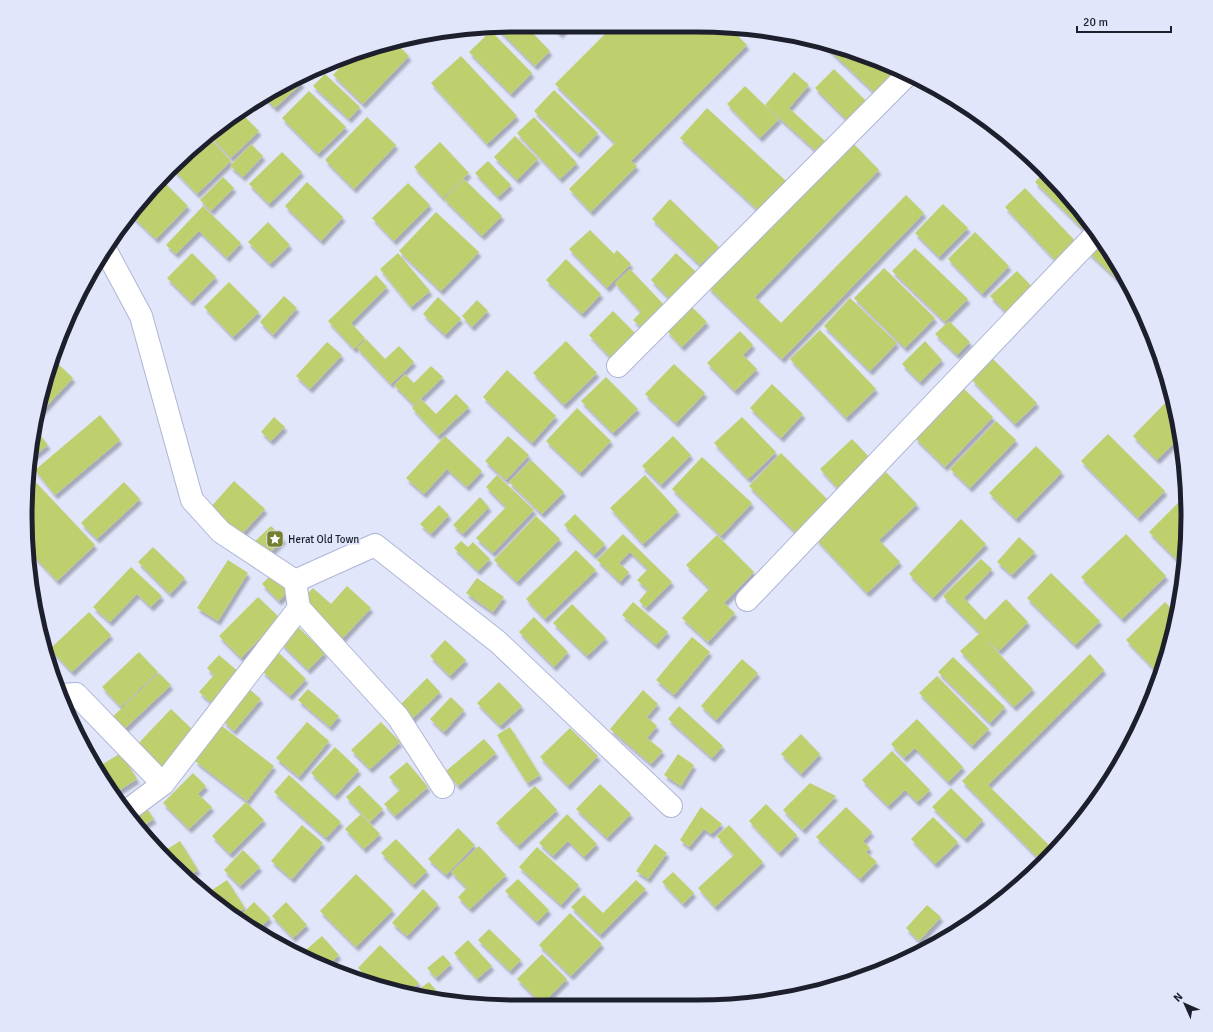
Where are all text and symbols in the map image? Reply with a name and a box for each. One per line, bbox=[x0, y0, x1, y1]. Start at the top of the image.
scale bar bbox=[1077, 8, 1171, 34]
text: 20 m bbox=[1083, 15, 1108, 30]
place icon: Herat Old Town bbox=[265, 529, 285, 549]
place label: Herat Old Town bbox=[288, 533, 359, 546]
north arrow bbox=[1165, 984, 1205, 1024]
text: N bbox=[1171, 990, 1186, 1005]

